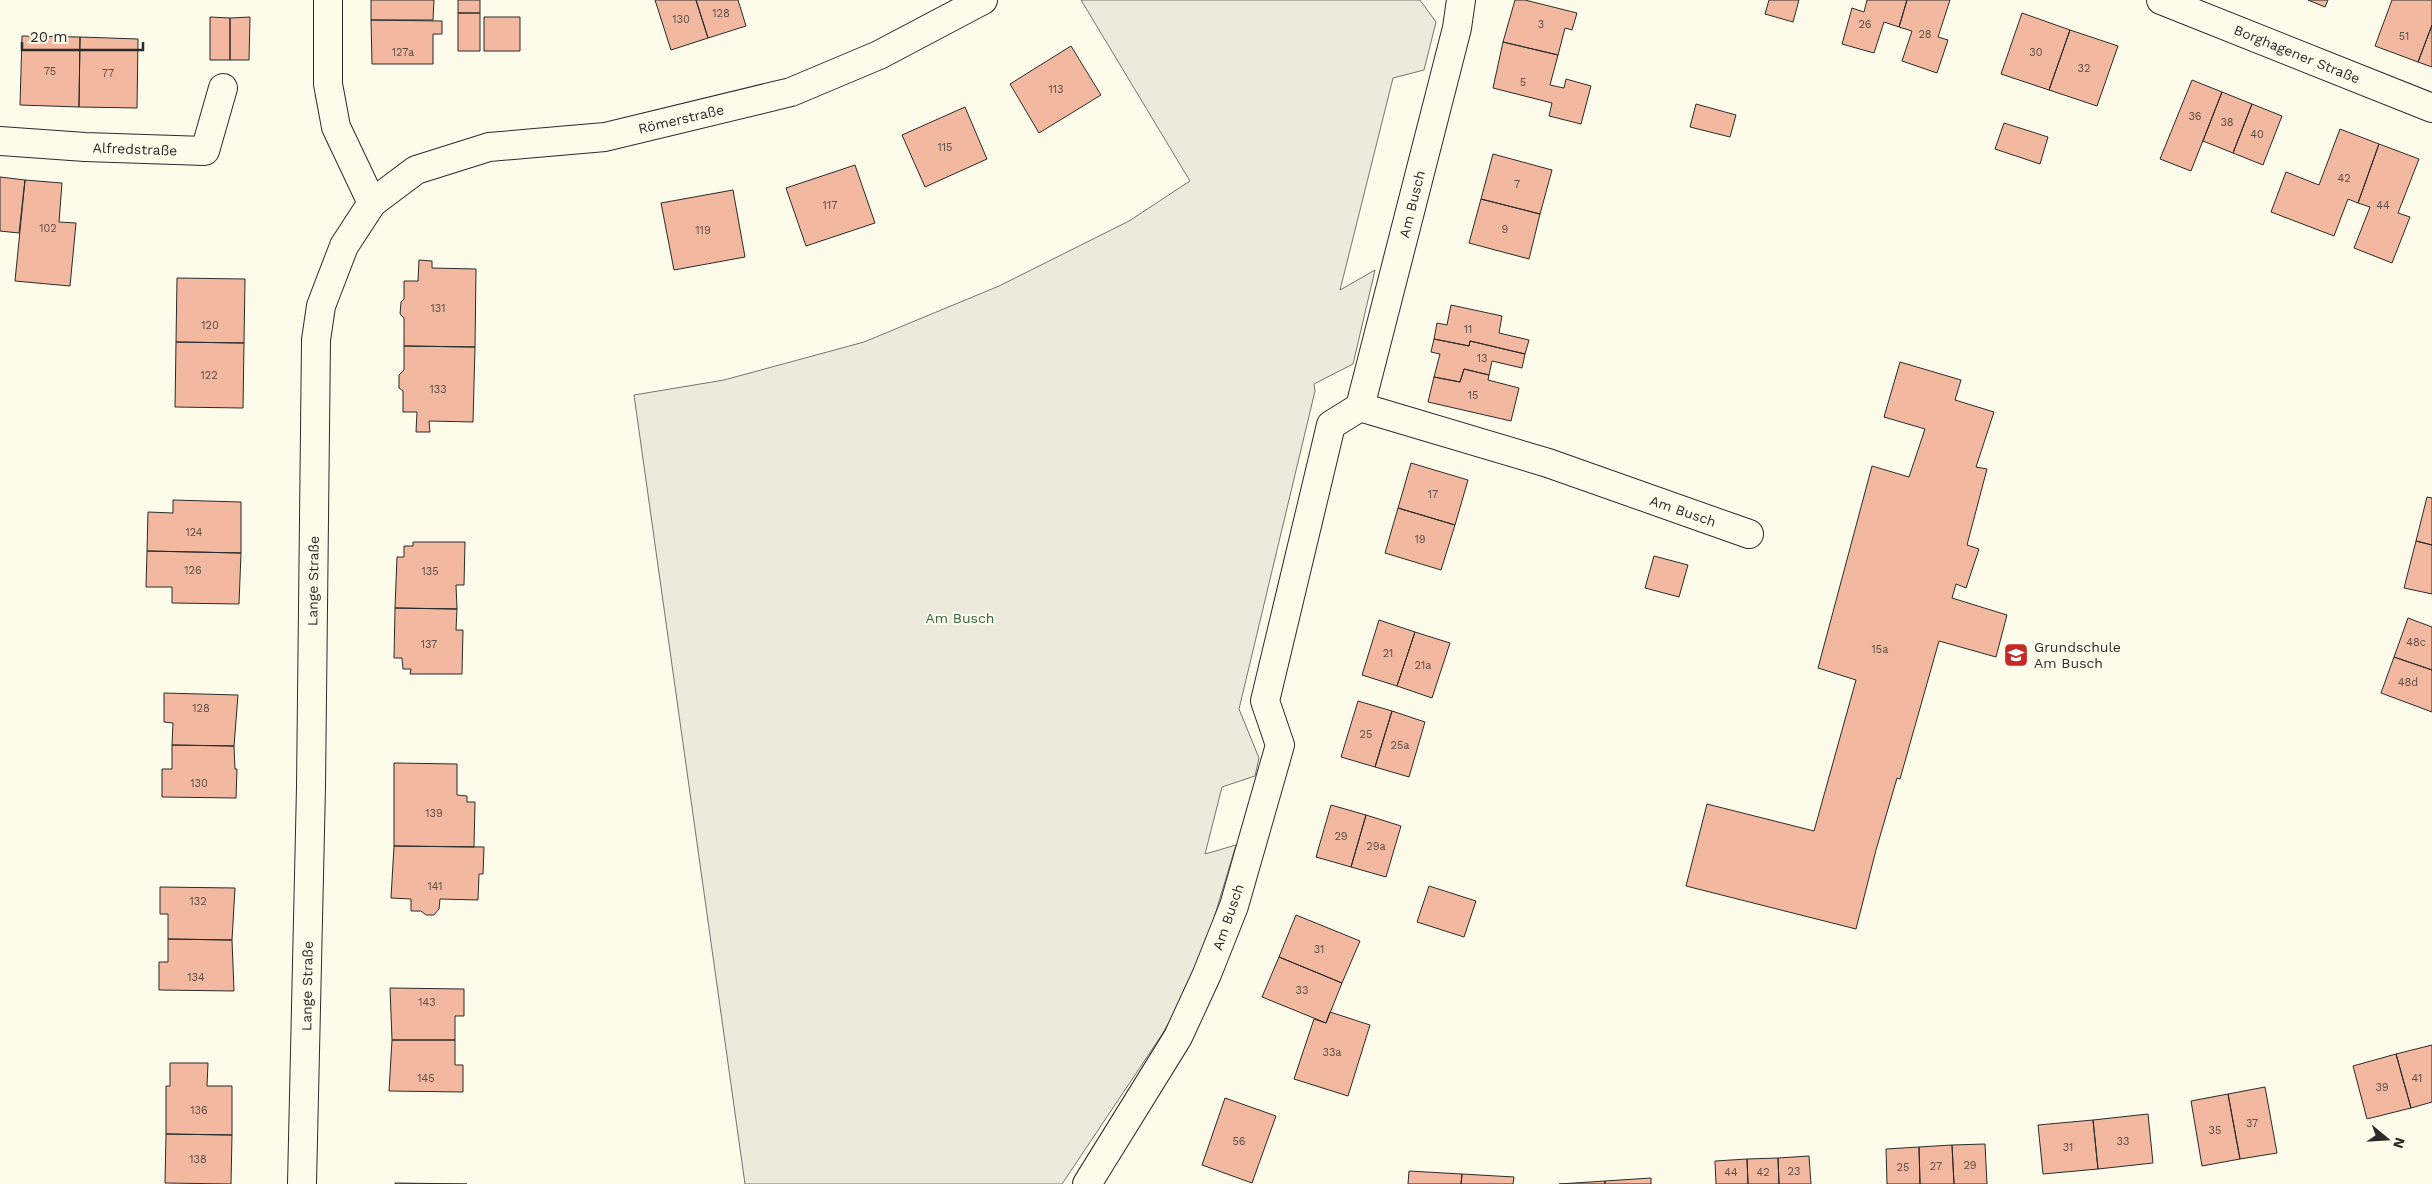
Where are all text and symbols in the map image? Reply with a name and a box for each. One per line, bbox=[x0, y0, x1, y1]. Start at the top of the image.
house number: 128 bbox=[712, 7, 730, 20]
house number: 130 bbox=[672, 13, 690, 26]
house number: 3 bbox=[1538, 18, 1544, 31]
house number: 26 bbox=[1858, 18, 1872, 31]
scale bar bbox=[22, 20, 144, 52]
street label: Borghagener Straße bbox=[2232, 21, 2362, 87]
text: 20 m bbox=[30, 28, 68, 46]
house number: 28 bbox=[1918, 28, 1932, 41]
house number: 51 bbox=[2399, 30, 2409, 43]
house number: 127a bbox=[392, 46, 414, 59]
house number: 30 bbox=[2029, 46, 2043, 59]
house number: 32 bbox=[2078, 62, 2090, 75]
house number: 75 bbox=[44, 65, 56, 78]
house number: 77 bbox=[102, 67, 114, 80]
house number: 5 bbox=[1520, 76, 1526, 89]
house number: 113 bbox=[1049, 83, 1064, 96]
street label: Römerstraße bbox=[636, 101, 726, 137]
house number: 36 bbox=[2188, 110, 2202, 123]
house number: 38 bbox=[2220, 116, 2234, 129]
house number: 40 bbox=[2250, 128, 2264, 141]
street label: Alfredstraße bbox=[92, 140, 178, 158]
house number: 115 bbox=[938, 141, 952, 154]
street label: Am Busch bbox=[1396, 169, 1428, 239]
house number: 42 bbox=[2337, 172, 2351, 185]
house number: 7 bbox=[1514, 178, 1520, 191]
house number: 117 bbox=[823, 199, 837, 212]
house number: 44 bbox=[2376, 199, 2390, 212]
house number: 102 bbox=[39, 222, 57, 235]
house number: 9 bbox=[1502, 223, 1509, 236]
house number: 119 bbox=[695, 224, 711, 237]
house number: 131 bbox=[431, 302, 446, 315]
house number: 120 bbox=[201, 319, 219, 332]
house number: 11 bbox=[1464, 323, 1472, 336]
house number: 13 bbox=[1477, 352, 1487, 365]
house number: 122 bbox=[200, 369, 218, 382]
house number: 133 bbox=[429, 383, 447, 396]
house number: 15 bbox=[1468, 389, 1478, 402]
house number: 17 bbox=[1428, 488, 1438, 501]
street label: Am Busch bbox=[1648, 492, 1718, 530]
house number: 124 bbox=[185, 526, 203, 539]
house number: 19 bbox=[1414, 533, 1426, 546]
street label: Lange Straße bbox=[304, 536, 322, 626]
house number: 126 bbox=[184, 564, 202, 577]
house number: 135 bbox=[421, 565, 439, 578]
park label: Am Busch bbox=[925, 610, 995, 626]
house number: 48c bbox=[2406, 636, 2426, 649]
house number: 137 bbox=[421, 638, 437, 651]
place label: Grundschule Am Busch bbox=[2034, 639, 2121, 671]
school or university icon: Grundschule Am Busch bbox=[2003, 642, 2029, 668]
house number: 15a bbox=[1872, 643, 1888, 656]
house number: 21 bbox=[1383, 647, 1393, 660]
house number: 21a bbox=[1415, 659, 1431, 672]
house number: 48d bbox=[2398, 676, 2418, 689]
house number: 128 bbox=[192, 702, 210, 715]
house number: 25 bbox=[1360, 728, 1372, 741]
house number: 25a bbox=[1390, 739, 1410, 752]
house number: 130 bbox=[190, 777, 208, 790]
house number: 139 bbox=[425, 807, 443, 820]
house number: 29 bbox=[1334, 830, 1348, 843]
house number: 29a bbox=[1366, 840, 1386, 853]
house number: 141 bbox=[427, 880, 443, 893]
street label: Am Busch bbox=[1209, 882, 1247, 952]
house number: 132 bbox=[189, 895, 207, 908]
street label: Lange Straße bbox=[298, 941, 316, 1031]
house number: 31 bbox=[1314, 943, 1324, 956]
house number: 134 bbox=[187, 971, 205, 984]
house number: 33 bbox=[1296, 984, 1308, 997]
house number: 143 bbox=[418, 996, 436, 1009]
house number: 33a bbox=[1322, 1046, 1342, 1059]
house number: 145 bbox=[417, 1072, 435, 1085]
house number: 41 bbox=[2412, 1072, 2422, 1085]
house number: 39 bbox=[2375, 1081, 2389, 1094]
house number: 136 bbox=[190, 1104, 208, 1117]
north arrow bbox=[2362, 1114, 2412, 1164]
house number: 37 bbox=[2246, 1117, 2258, 1130]
house number: 35 bbox=[2209, 1124, 2221, 1137]
house number: 56 bbox=[1232, 1135, 1246, 1148]
house number: 33 bbox=[2117, 1135, 2129, 1148]
text: N bbox=[2390, 1136, 2409, 1150]
house number: 31 bbox=[2063, 1141, 2073, 1154]
house number: 138 bbox=[189, 1153, 207, 1166]
house number: 29 bbox=[1963, 1159, 1977, 1172]
house number: 27 bbox=[1930, 1160, 1942, 1173]
house number: 25 bbox=[1897, 1161, 1909, 1174]
house number: 23 bbox=[1788, 1165, 1800, 1178]
house number: 44 bbox=[1724, 1166, 1738, 1179]
house number: 42 bbox=[1756, 1166, 1770, 1179]

